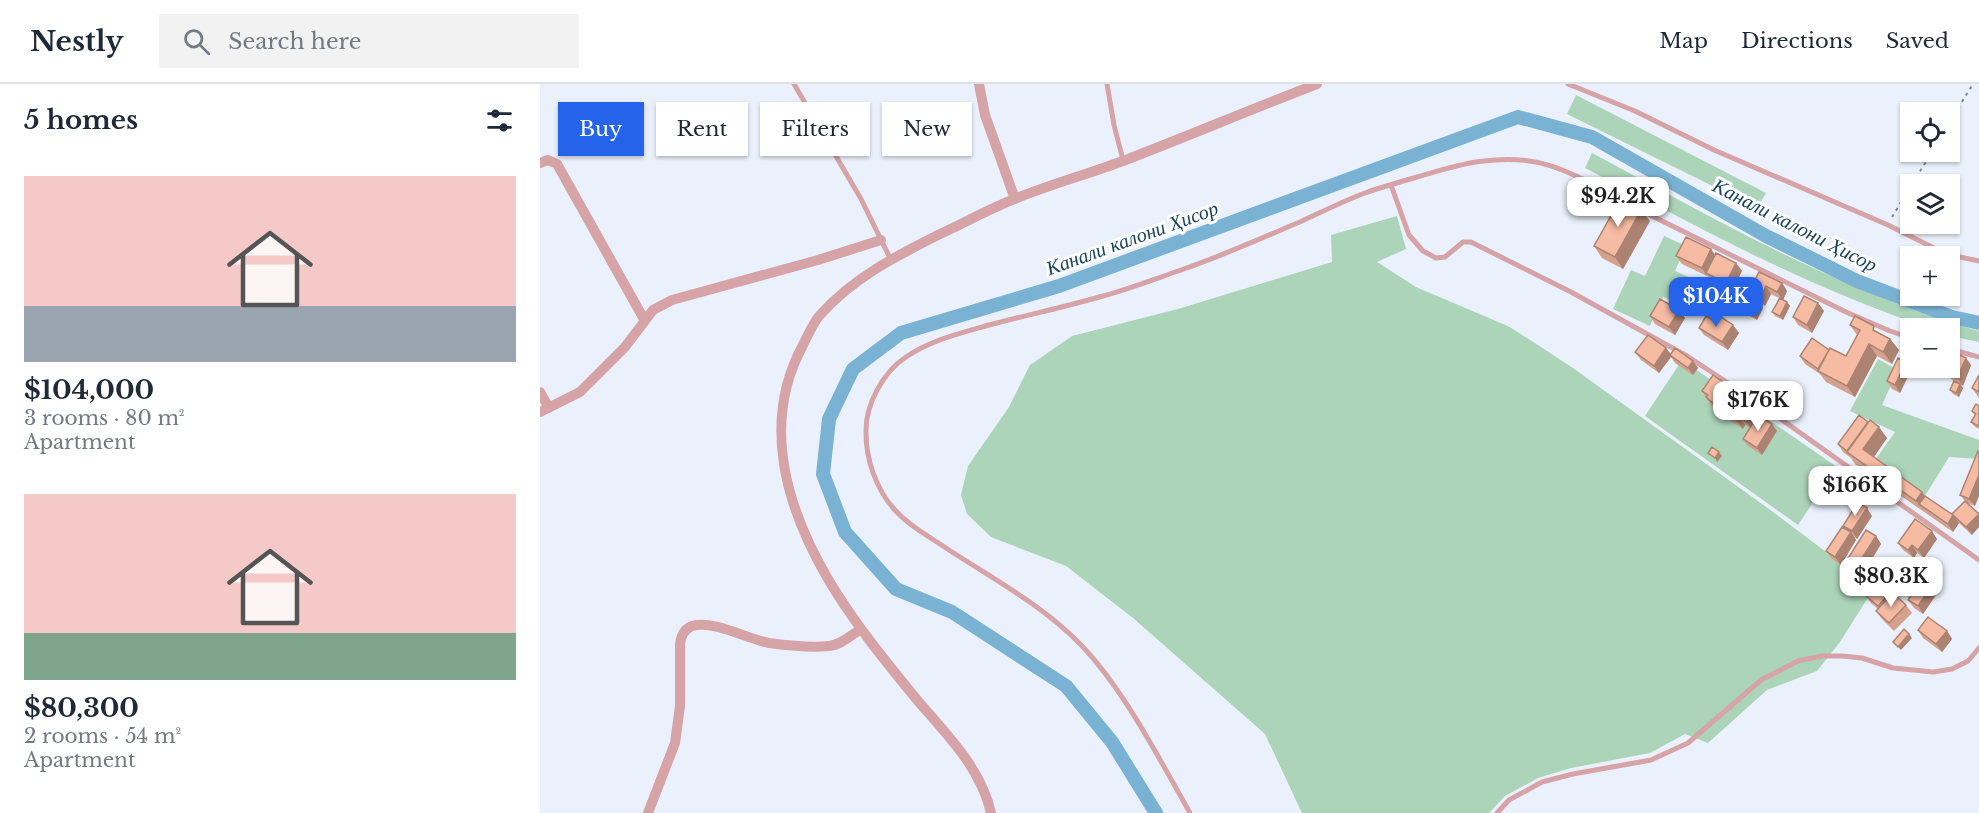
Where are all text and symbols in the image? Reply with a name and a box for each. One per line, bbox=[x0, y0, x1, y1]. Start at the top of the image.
search box bbox=[159, 14, 579, 68]
text: Nestly bbox=[30, 24, 123, 59]
icon: search bbox=[180, 25, 213, 58]
text: Search here bbox=[228, 28, 361, 55]
text: Map bbox=[1659, 28, 1708, 54]
text: Directions bbox=[1741, 28, 1853, 54]
text: Saved bbox=[1886, 28, 1949, 54]
chip: Buy bbox=[558, 102, 644, 156]
chip: Rent bbox=[656, 102, 748, 156]
chip: Filters bbox=[760, 102, 870, 156]
chip: New bbox=[882, 102, 972, 156]
map controls bbox=[1900, 102, 1960, 378]
button: locate bbox=[1900, 102, 1960, 162]
text: 5 homes bbox=[24, 104, 138, 136]
icon: filters bbox=[483, 104, 516, 137]
water label: Канали калони Ҳисор bbox=[1708, 173, 1881, 277]
button: layers bbox=[1900, 174, 1960, 234]
pin: $94.2K bbox=[1569, 177, 1667, 228]
text: $94.2K bbox=[1581, 184, 1655, 208]
water label: Канали калони Ҳисор bbox=[1042, 196, 1221, 281]
icon: home bbox=[216, 215, 324, 323]
button: + bbox=[1900, 246, 1960, 306]
pin: $104K bbox=[1674, 277, 1758, 328]
text: $104K bbox=[1683, 284, 1749, 308]
button: − bbox=[1900, 318, 1960, 378]
text: $104,000 bbox=[24, 374, 154, 406]
pin: $176K bbox=[1716, 381, 1800, 432]
text: $176K bbox=[1727, 388, 1789, 412]
text: 3 rooms · 80 m² bbox=[24, 406, 185, 430]
text: Apartment bbox=[24, 430, 135, 454]
pin: $166K bbox=[1813, 466, 1897, 517]
text: $166K bbox=[1823, 473, 1888, 497]
icon: home bbox=[216, 533, 324, 641]
pin: $80.3K bbox=[1842, 557, 1940, 608]
text: $80.3K bbox=[1854, 564, 1928, 588]
text: $80,300 bbox=[24, 692, 139, 724]
text: 2 rooms · 54 m² bbox=[24, 724, 181, 748]
text: Apartment bbox=[24, 748, 135, 772]

